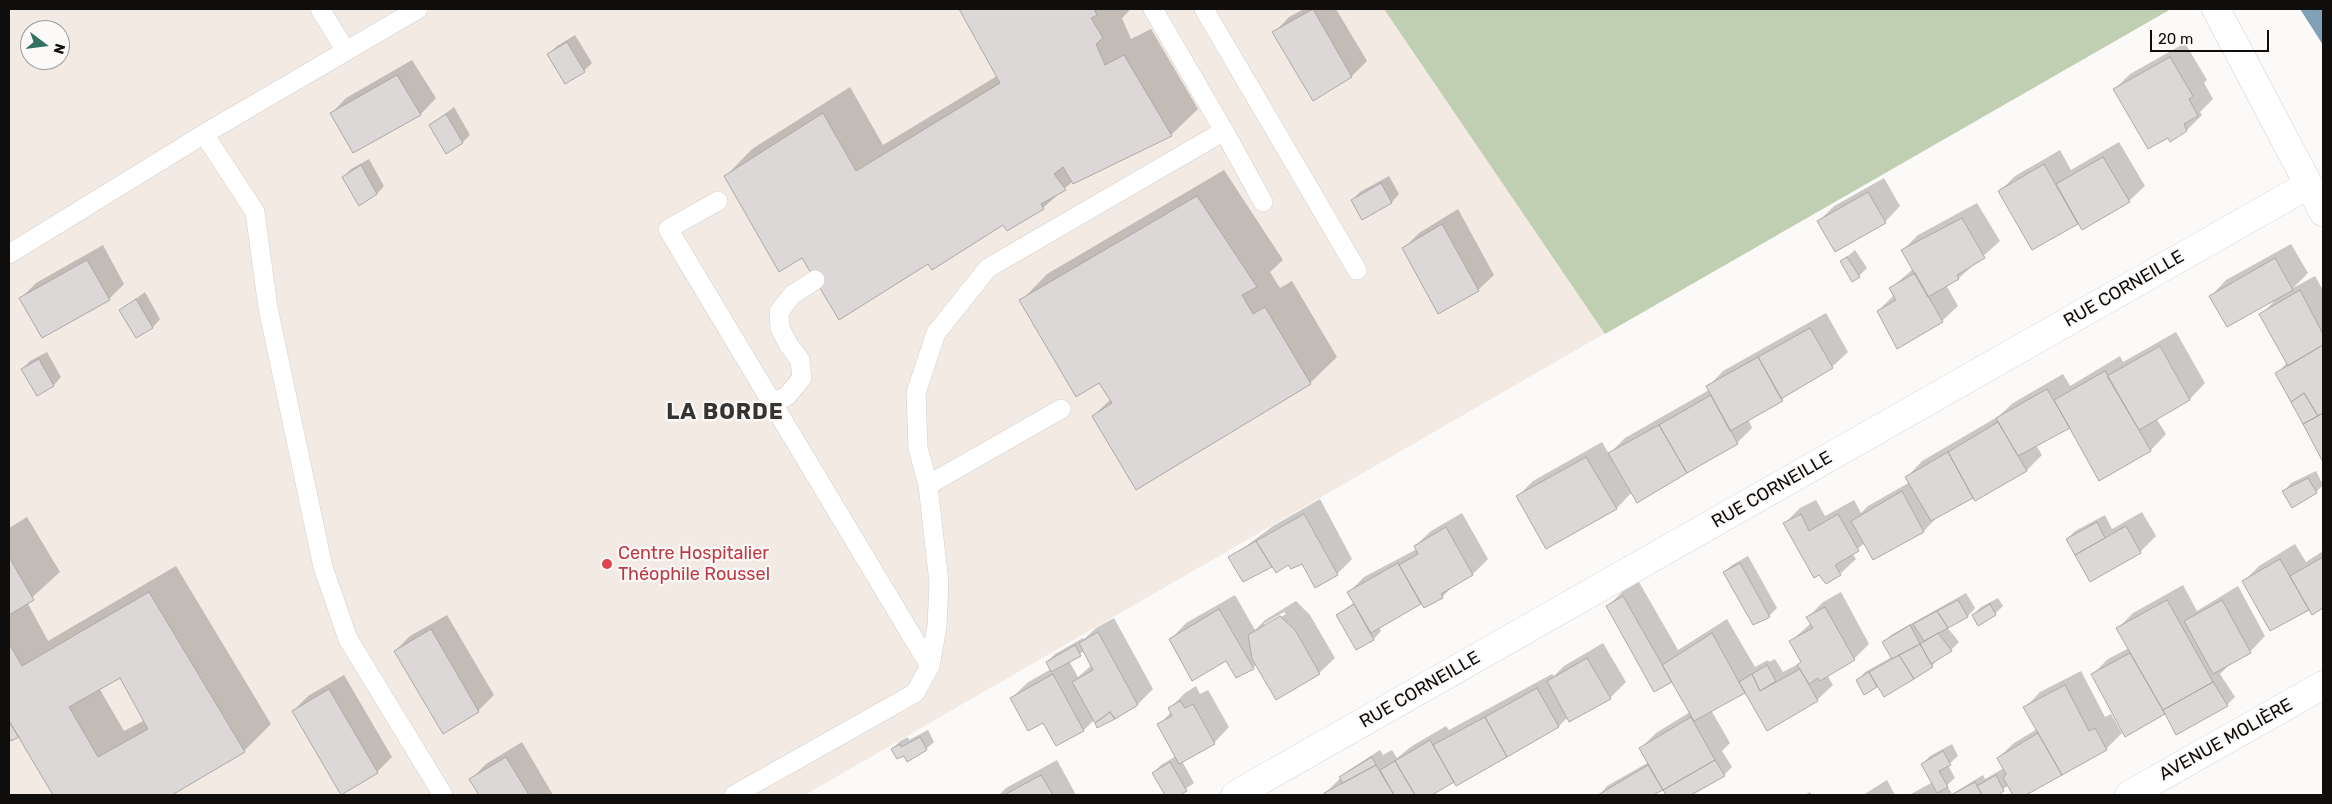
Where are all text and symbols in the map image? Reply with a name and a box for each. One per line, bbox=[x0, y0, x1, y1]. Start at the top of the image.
north arrow bbox=[20, 20, 70, 70]
scale bar bbox=[2152, 20, 2271, 52]
text: 20 m bbox=[2158, 30, 2193, 48]
text: N bbox=[49, 42, 69, 56]
street label: RUE CORNEILLE bbox=[2060, 246, 2188, 332]
district label: LA BORDE bbox=[665, 400, 785, 426]
street label: RUE CORNEILLE bbox=[1708, 447, 1836, 533]
place label: Centre Hospitalier Théophile Roussel bbox=[618, 543, 770, 586]
marker: Centre Hospitalier Théophile Roussel bbox=[600, 557, 614, 571]
street label: RUE CORNEILLE bbox=[1356, 647, 1484, 733]
street label: AVENUE MOLIÈRE bbox=[2155, 694, 2297, 786]

